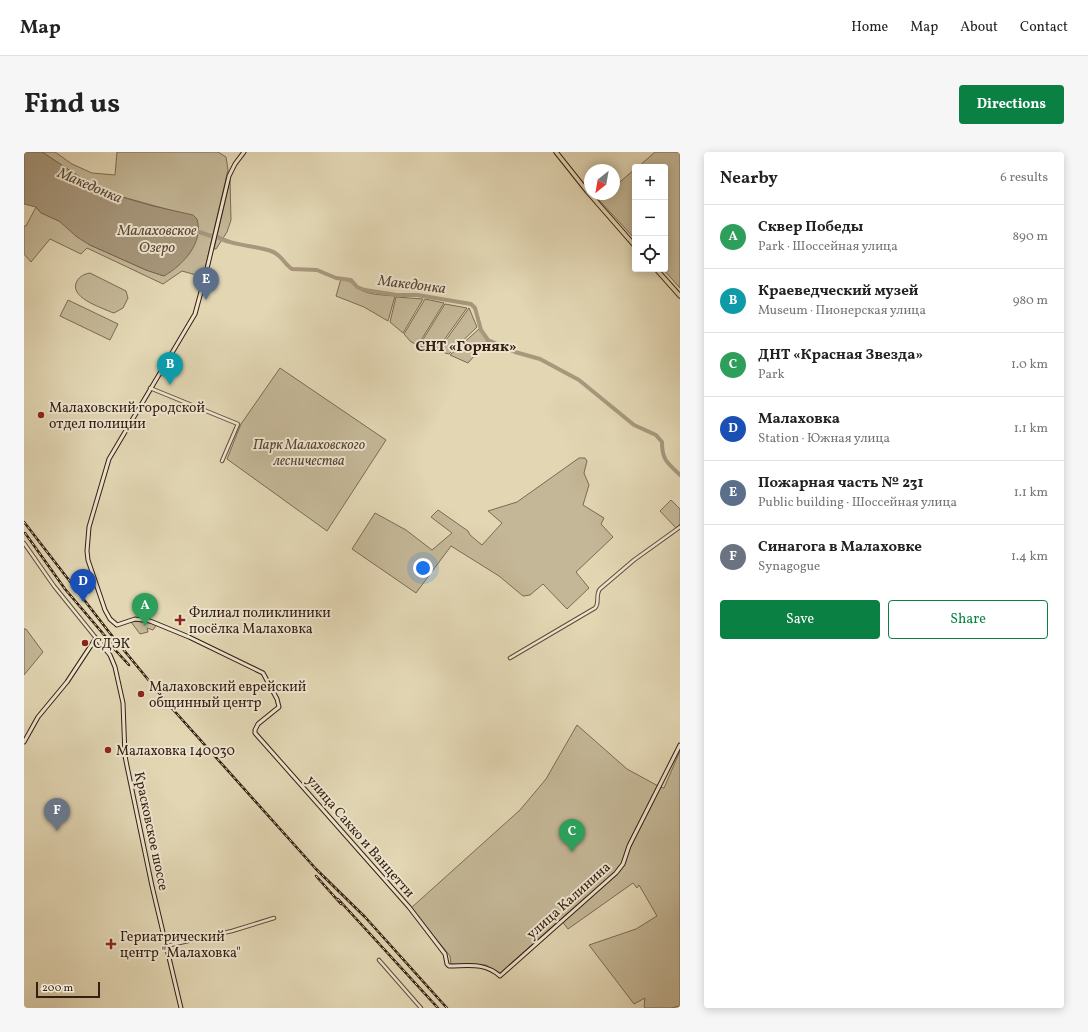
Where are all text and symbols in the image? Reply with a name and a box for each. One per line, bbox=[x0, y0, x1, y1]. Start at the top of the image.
text: Map bbox=[20, 15, 61, 41]
text: Home bbox=[851, 18, 888, 37]
text: Map bbox=[910, 18, 938, 37]
text: About bbox=[960, 18, 998, 37]
text: Contact bbox=[1020, 18, 1068, 37]
text: Find us bbox=[24, 85, 120, 124]
button: Directions bbox=[959, 85, 1064, 124]
water label: Македонка bbox=[53, 163, 125, 209]
north arrow bbox=[584, 164, 620, 200]
map controls bbox=[632, 164, 668, 272]
button: + bbox=[632, 164, 668, 200]
text: Nearby bbox=[720, 167, 778, 190]
text: 6 results bbox=[1000, 169, 1048, 187]
button: − bbox=[632, 200, 668, 236]
text: Сквер Победы bbox=[758, 217, 863, 238]
water label: Малаховское Озеро bbox=[117, 221, 197, 259]
text: A bbox=[728, 228, 738, 246]
text: 890 m bbox=[1012, 228, 1048, 246]
button: locate bbox=[632, 236, 668, 272]
text: Park · Шоссейная улица bbox=[758, 238, 898, 256]
pin: E bbox=[193, 267, 219, 300]
water label: Македонка bbox=[376, 271, 447, 300]
text: Краеведческий музей bbox=[758, 281, 918, 302]
text: B bbox=[729, 292, 737, 310]
text: 980 m bbox=[1013, 292, 1048, 310]
text: Museum · Пионерская улица bbox=[758, 302, 926, 320]
district label: СНТ «Горняк» bbox=[415, 337, 517, 358]
text: ДНТ «Красная Звезда» bbox=[758, 345, 923, 366]
pin: B bbox=[157, 352, 183, 385]
text: C bbox=[729, 356, 737, 374]
text: 1.0 km bbox=[1011, 356, 1048, 374]
text: Park bbox=[758, 366, 785, 384]
place label: Малаховский городской отдел полиции bbox=[49, 399, 205, 434]
text: Малаховка bbox=[758, 409, 840, 430]
marker: Малаховский городской отдел полиции bbox=[36, 410, 46, 420]
text: D bbox=[728, 420, 738, 438]
text: 1.1 km bbox=[1014, 420, 1048, 438]
text: Station · Южная улица bbox=[758, 430, 890, 448]
park label: Парк Малаховского лесничества bbox=[253, 436, 366, 471]
text: Пожарная часть № 231 bbox=[758, 473, 923, 494]
text: E bbox=[729, 484, 737, 502]
text: 1.1 km bbox=[1014, 484, 1048, 502]
text: Public building · Шоссейная улица bbox=[758, 494, 957, 512]
text: Синагога в Малаховке bbox=[758, 537, 922, 558]
text: F bbox=[729, 548, 737, 566]
text: 1.4 km bbox=[1011, 548, 1048, 566]
your location bbox=[413, 558, 433, 578]
text: Synagogue bbox=[758, 558, 820, 576]
pin: D bbox=[70, 569, 96, 602]
pin: A bbox=[132, 593, 158, 626]
button: Save bbox=[720, 600, 880, 639]
button: Share bbox=[888, 600, 1048, 639]
place label: Филиал поликлиники посёлка Малаховка bbox=[189, 604, 331, 639]
marker: Филиал поликлиники посёлка Малаховка bbox=[174, 614, 186, 626]
place label: СДЭК bbox=[93, 635, 131, 654]
marker: СДЭК bbox=[80, 638, 90, 648]
place label: Малаховский еврейский общинный центр bbox=[149, 678, 307, 713]
marker: Малаховский еврейский общинный центр bbox=[136, 689, 146, 699]
place label: Малаховка 140030 bbox=[116, 742, 235, 761]
marker: Малаховка 140030 bbox=[103, 745, 113, 755]
street label: Красковское шоссе bbox=[129, 770, 172, 893]
street label: улица Сакко и Ванцетти bbox=[301, 772, 419, 903]
pin: F bbox=[44, 798, 70, 831]
pin: C bbox=[559, 819, 585, 852]
street label: улица Калинина bbox=[523, 858, 615, 944]
place label: Гериатрический центр "Малаховка" bbox=[120, 928, 241, 963]
marker: Гериатрический центр "Малаховка" bbox=[105, 938, 117, 950]
scale bar bbox=[36, 980, 100, 999]
text: 200 m bbox=[42, 981, 73, 996]

